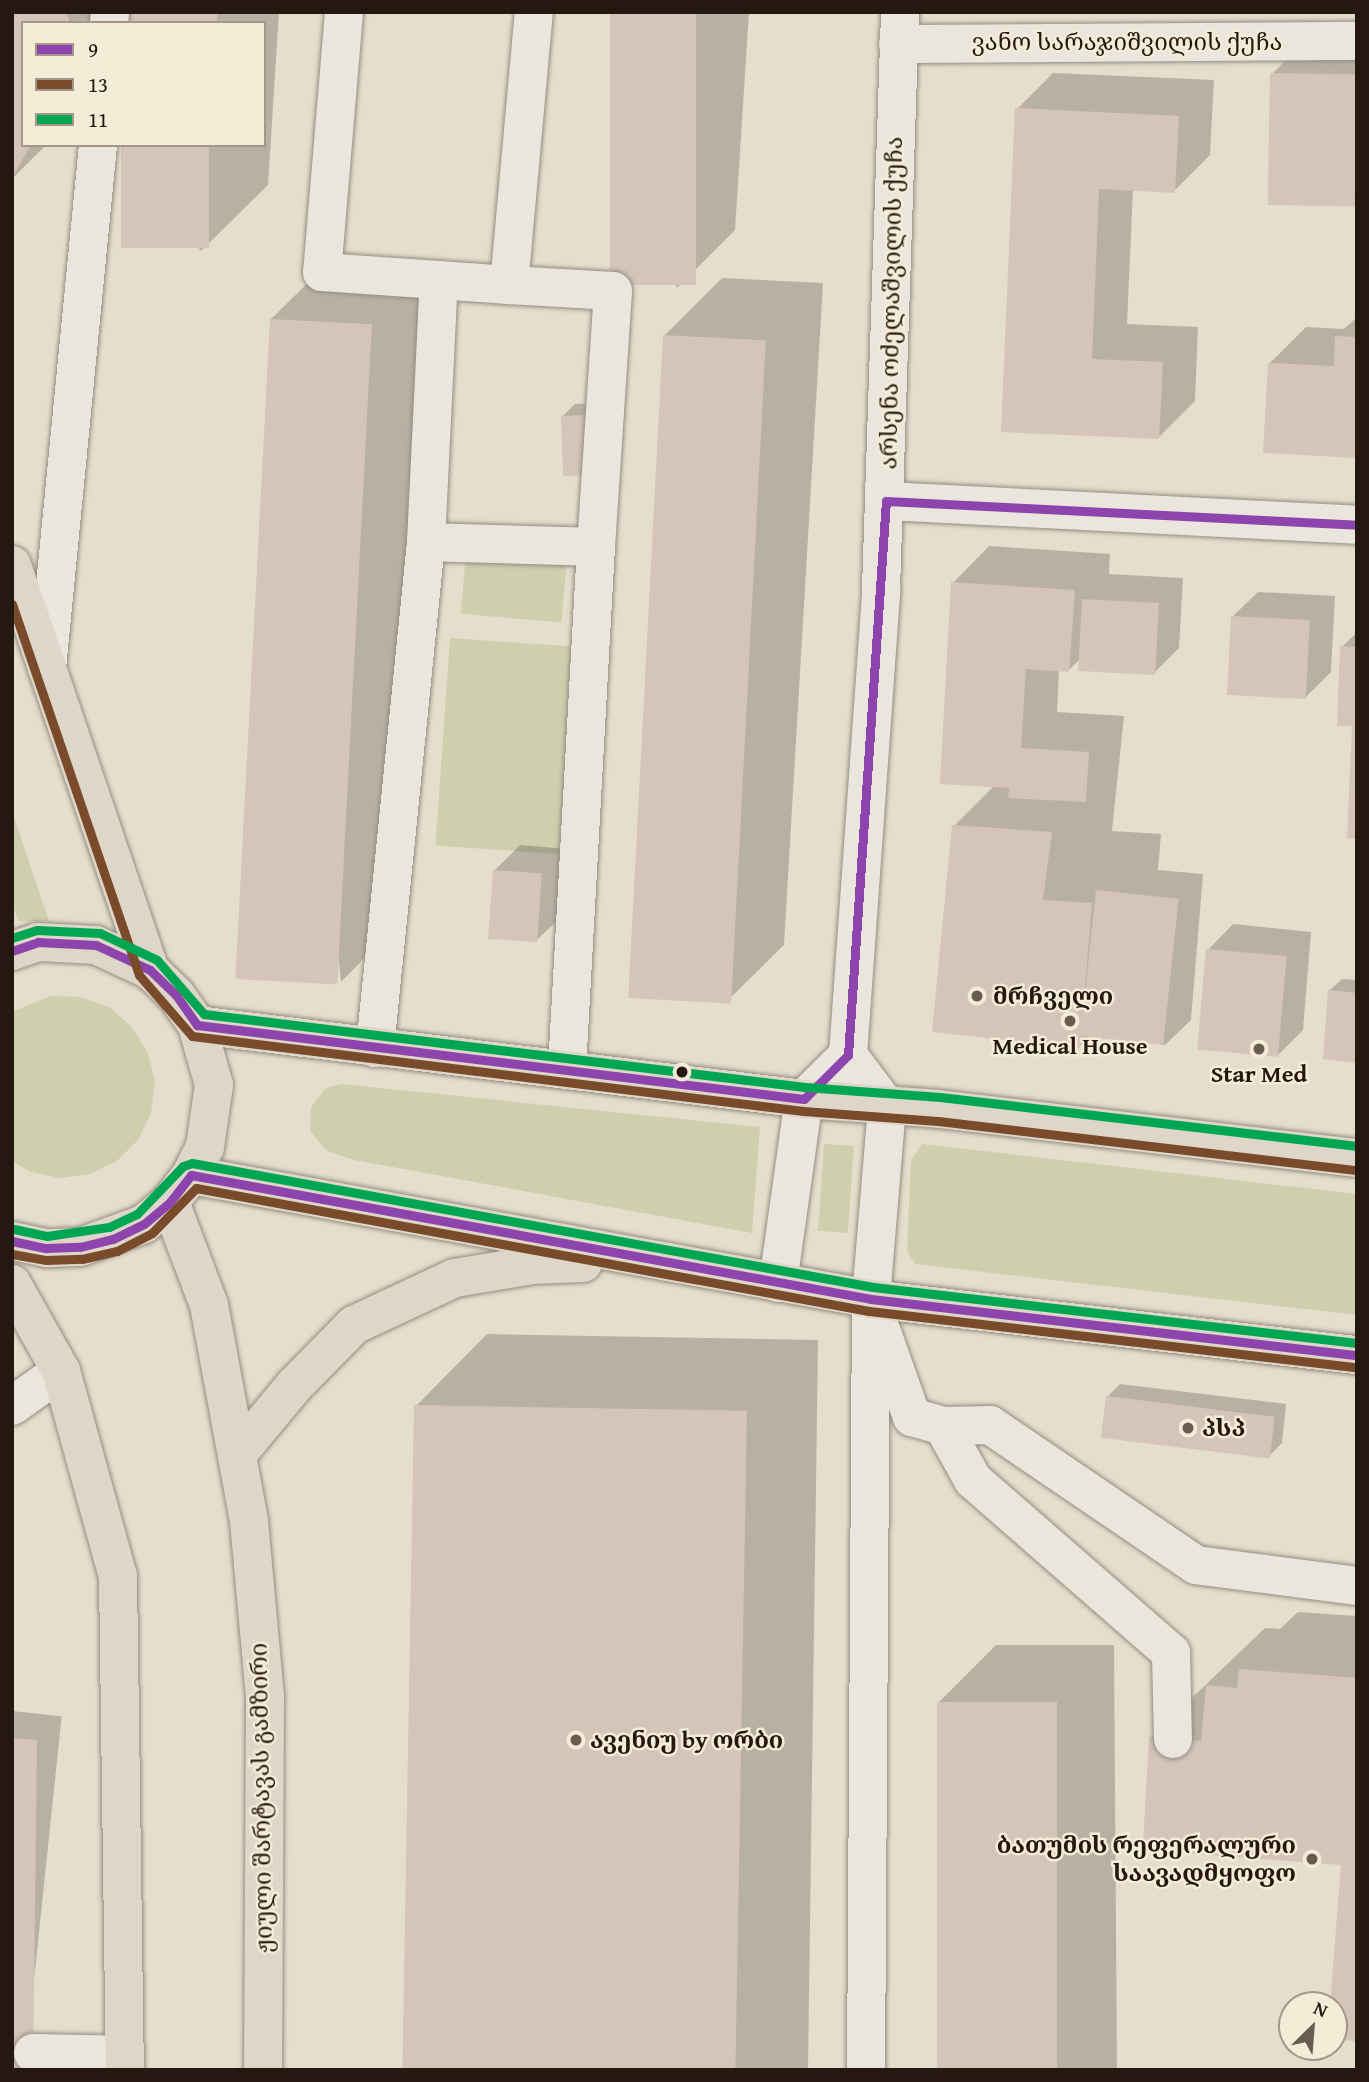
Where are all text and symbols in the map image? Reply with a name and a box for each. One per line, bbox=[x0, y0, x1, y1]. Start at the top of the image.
legend bbox=[21, 21, 266, 147]
street label: ვანო სარაჯიშვილის ქუჩა bbox=[972, 28, 1282, 56]
text: 9 bbox=[88, 34, 98, 65]
text: 13 bbox=[88, 69, 108, 100]
text: 11 bbox=[88, 104, 108, 135]
street label: არსენა ოძელაშვილის ქუჩა bbox=[874, 136, 908, 470]
place label: მრჩველი bbox=[993, 982, 1113, 1010]
marker: მრჩველი bbox=[967, 986, 987, 1006]
marker: Medical House bbox=[1062, 1013, 1078, 1029]
place label: Medical House bbox=[992, 1032, 1148, 1060]
marker: Star Med bbox=[1251, 1041, 1267, 1057]
place label: Star Med bbox=[1211, 1060, 1307, 1088]
unlabelled marker bbox=[675, 1065, 689, 1079]
place label: პსპ bbox=[1202, 1414, 1245, 1442]
marker: პსპ bbox=[1180, 1420, 1196, 1436]
street label: ჟიული შარტავას გამზირი bbox=[244, 1642, 278, 1954]
place label: ავენიუ by ორბი bbox=[590, 1726, 783, 1754]
marker: ავენიუ by ორბი bbox=[568, 1732, 584, 1748]
place label: ბათუმის რეფერალური საავადმყოფო bbox=[997, 1831, 1296, 1887]
marker: ბათუმის რეფერალური საავადმყოფო bbox=[1302, 1849, 1322, 1869]
north arrow bbox=[1278, 1991, 1348, 2061]
text: N bbox=[1309, 1993, 1333, 2024]

